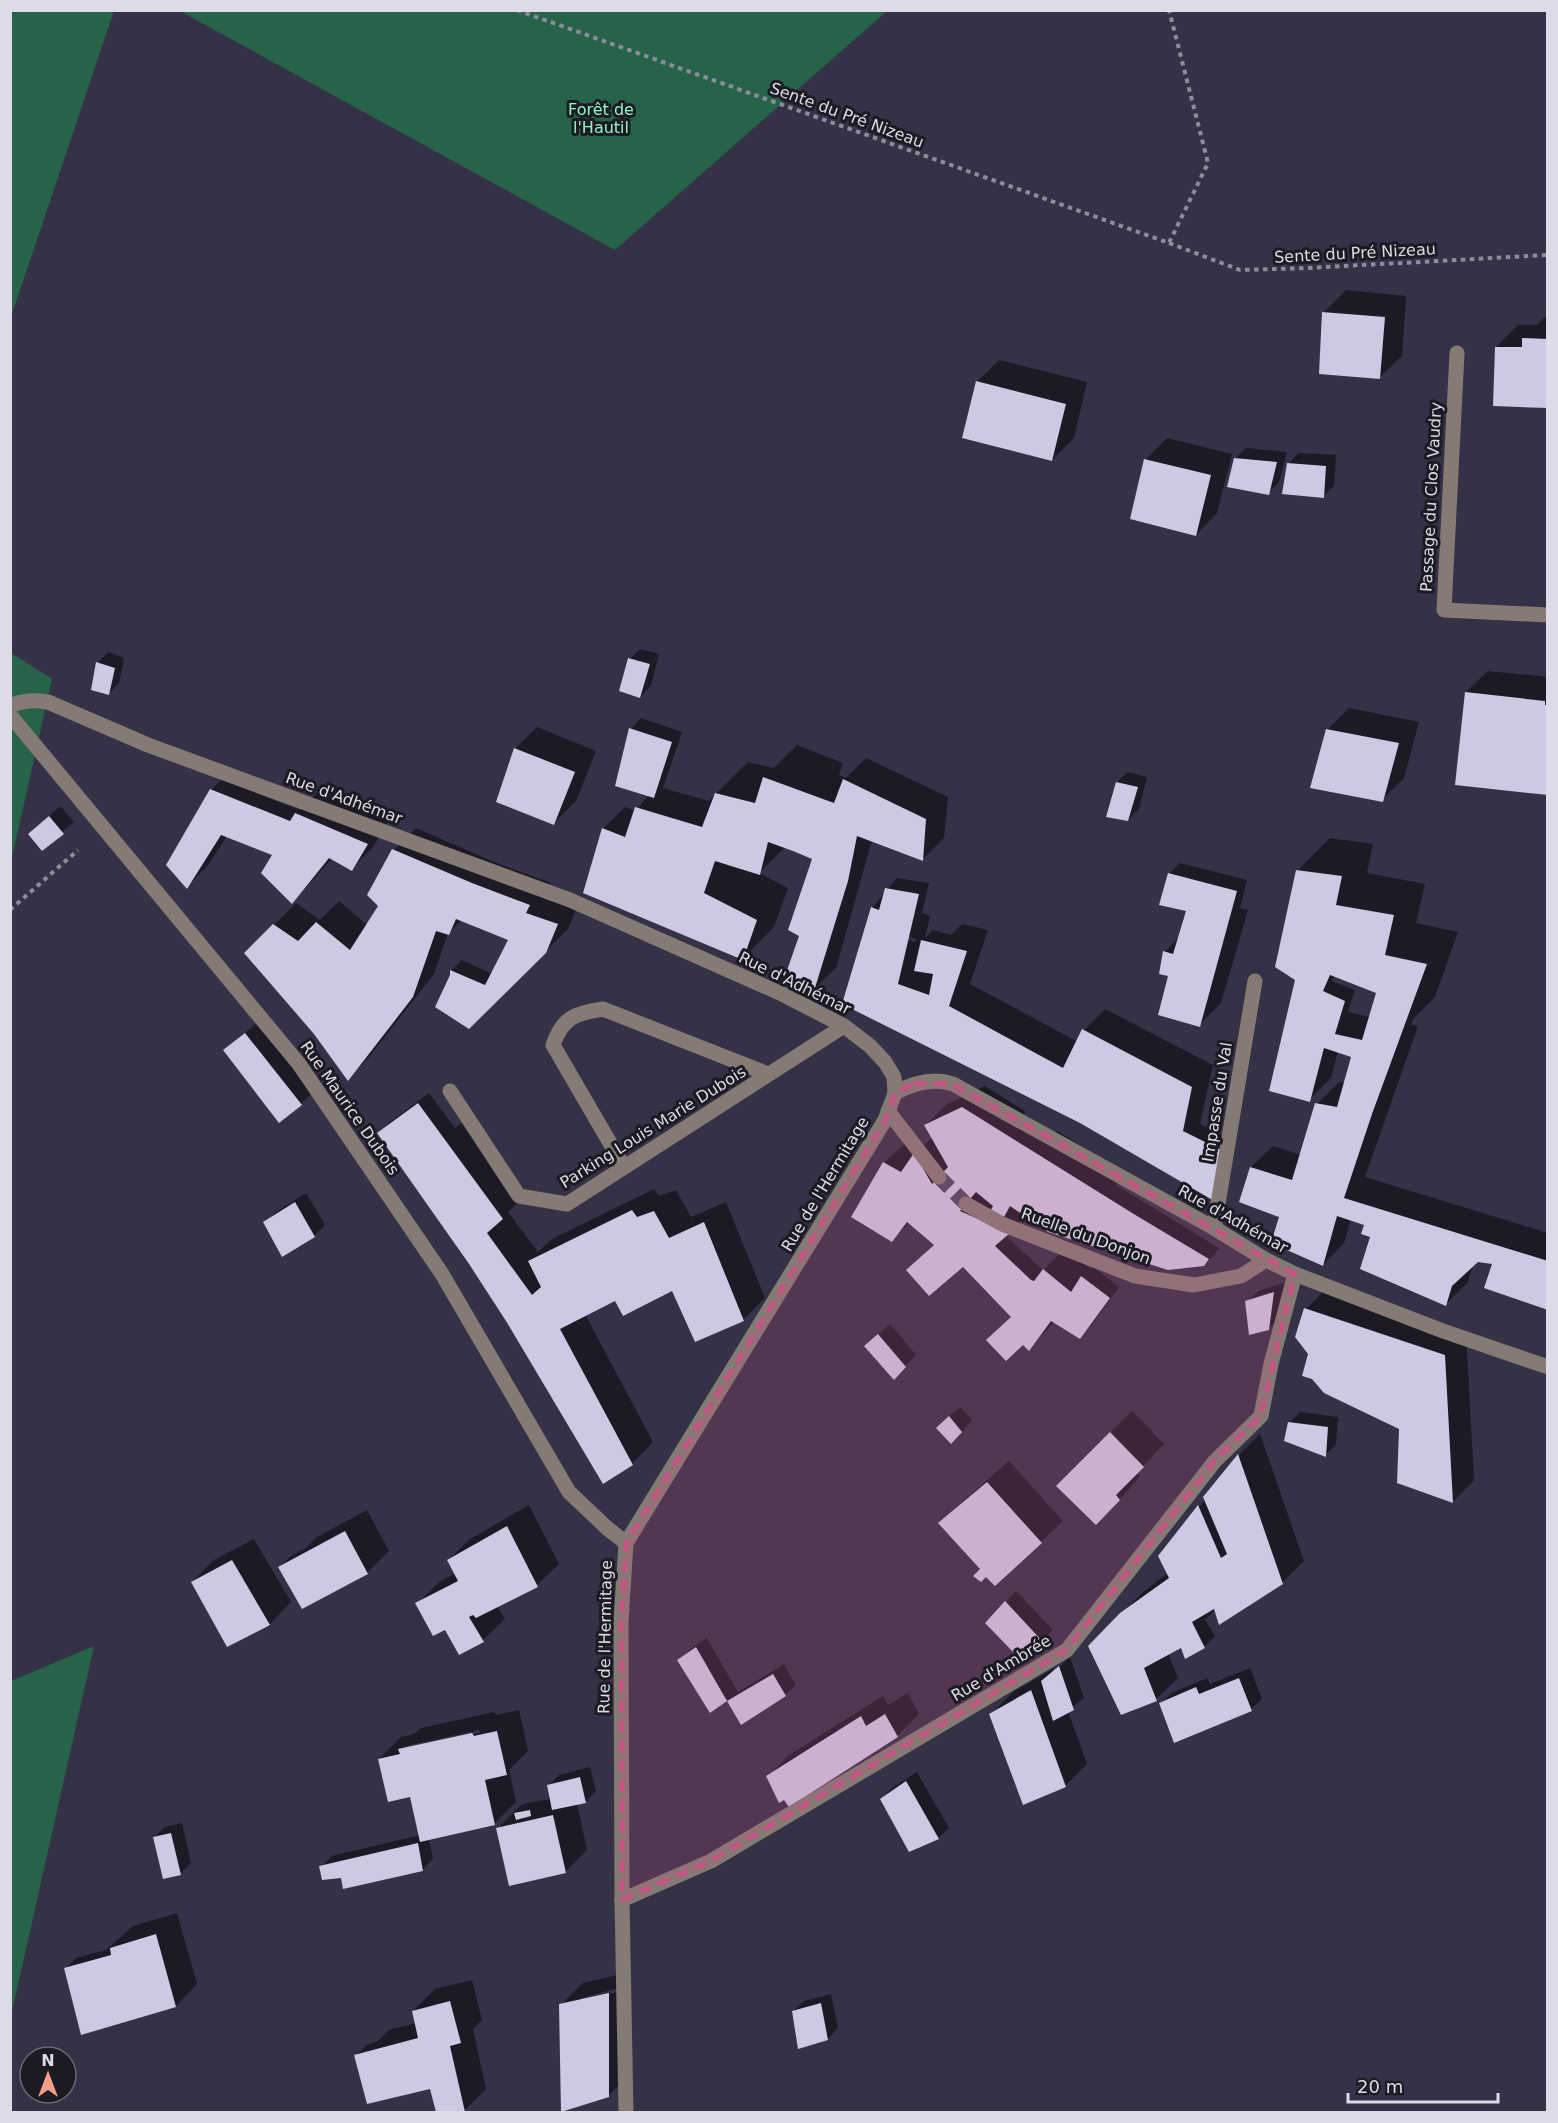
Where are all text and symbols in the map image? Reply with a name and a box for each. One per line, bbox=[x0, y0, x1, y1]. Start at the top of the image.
street label: Sente du Pré Nizeau bbox=[768, 78, 926, 152]
park label: Forêt de l'Hautil bbox=[568, 100, 634, 137]
street label: Sente du Pré Nizeau bbox=[1274, 239, 1436, 267]
street label: Passage du Clos Vaudry bbox=[1417, 401, 1445, 593]
street label: Rue d'Adhémar bbox=[283, 768, 405, 828]
street label: Rue d'Adhémar bbox=[736, 948, 855, 1019]
street label: Rue Maurice Dubois bbox=[297, 1037, 403, 1179]
street label: Impasse du Val bbox=[1198, 1041, 1236, 1163]
street label: Parking Louis Marie Dubois bbox=[557, 1062, 749, 1192]
street label: Rue de l'Hermitage bbox=[777, 1113, 873, 1255]
street label: Rue d'Adhémar bbox=[1175, 1181, 1292, 1257]
street label: Ruelle du Donjon bbox=[1019, 1204, 1153, 1268]
street label: Rue de l'Hermitage bbox=[594, 1560, 616, 1714]
street label: Rue d'Ambrée bbox=[948, 1631, 1054, 1705]
north arrow bbox=[18, 2045, 78, 2105]
text: N bbox=[41, 2051, 55, 2070]
scale bar bbox=[1348, 2066, 1498, 2104]
text: 20 m bbox=[1357, 2076, 1403, 2097]

